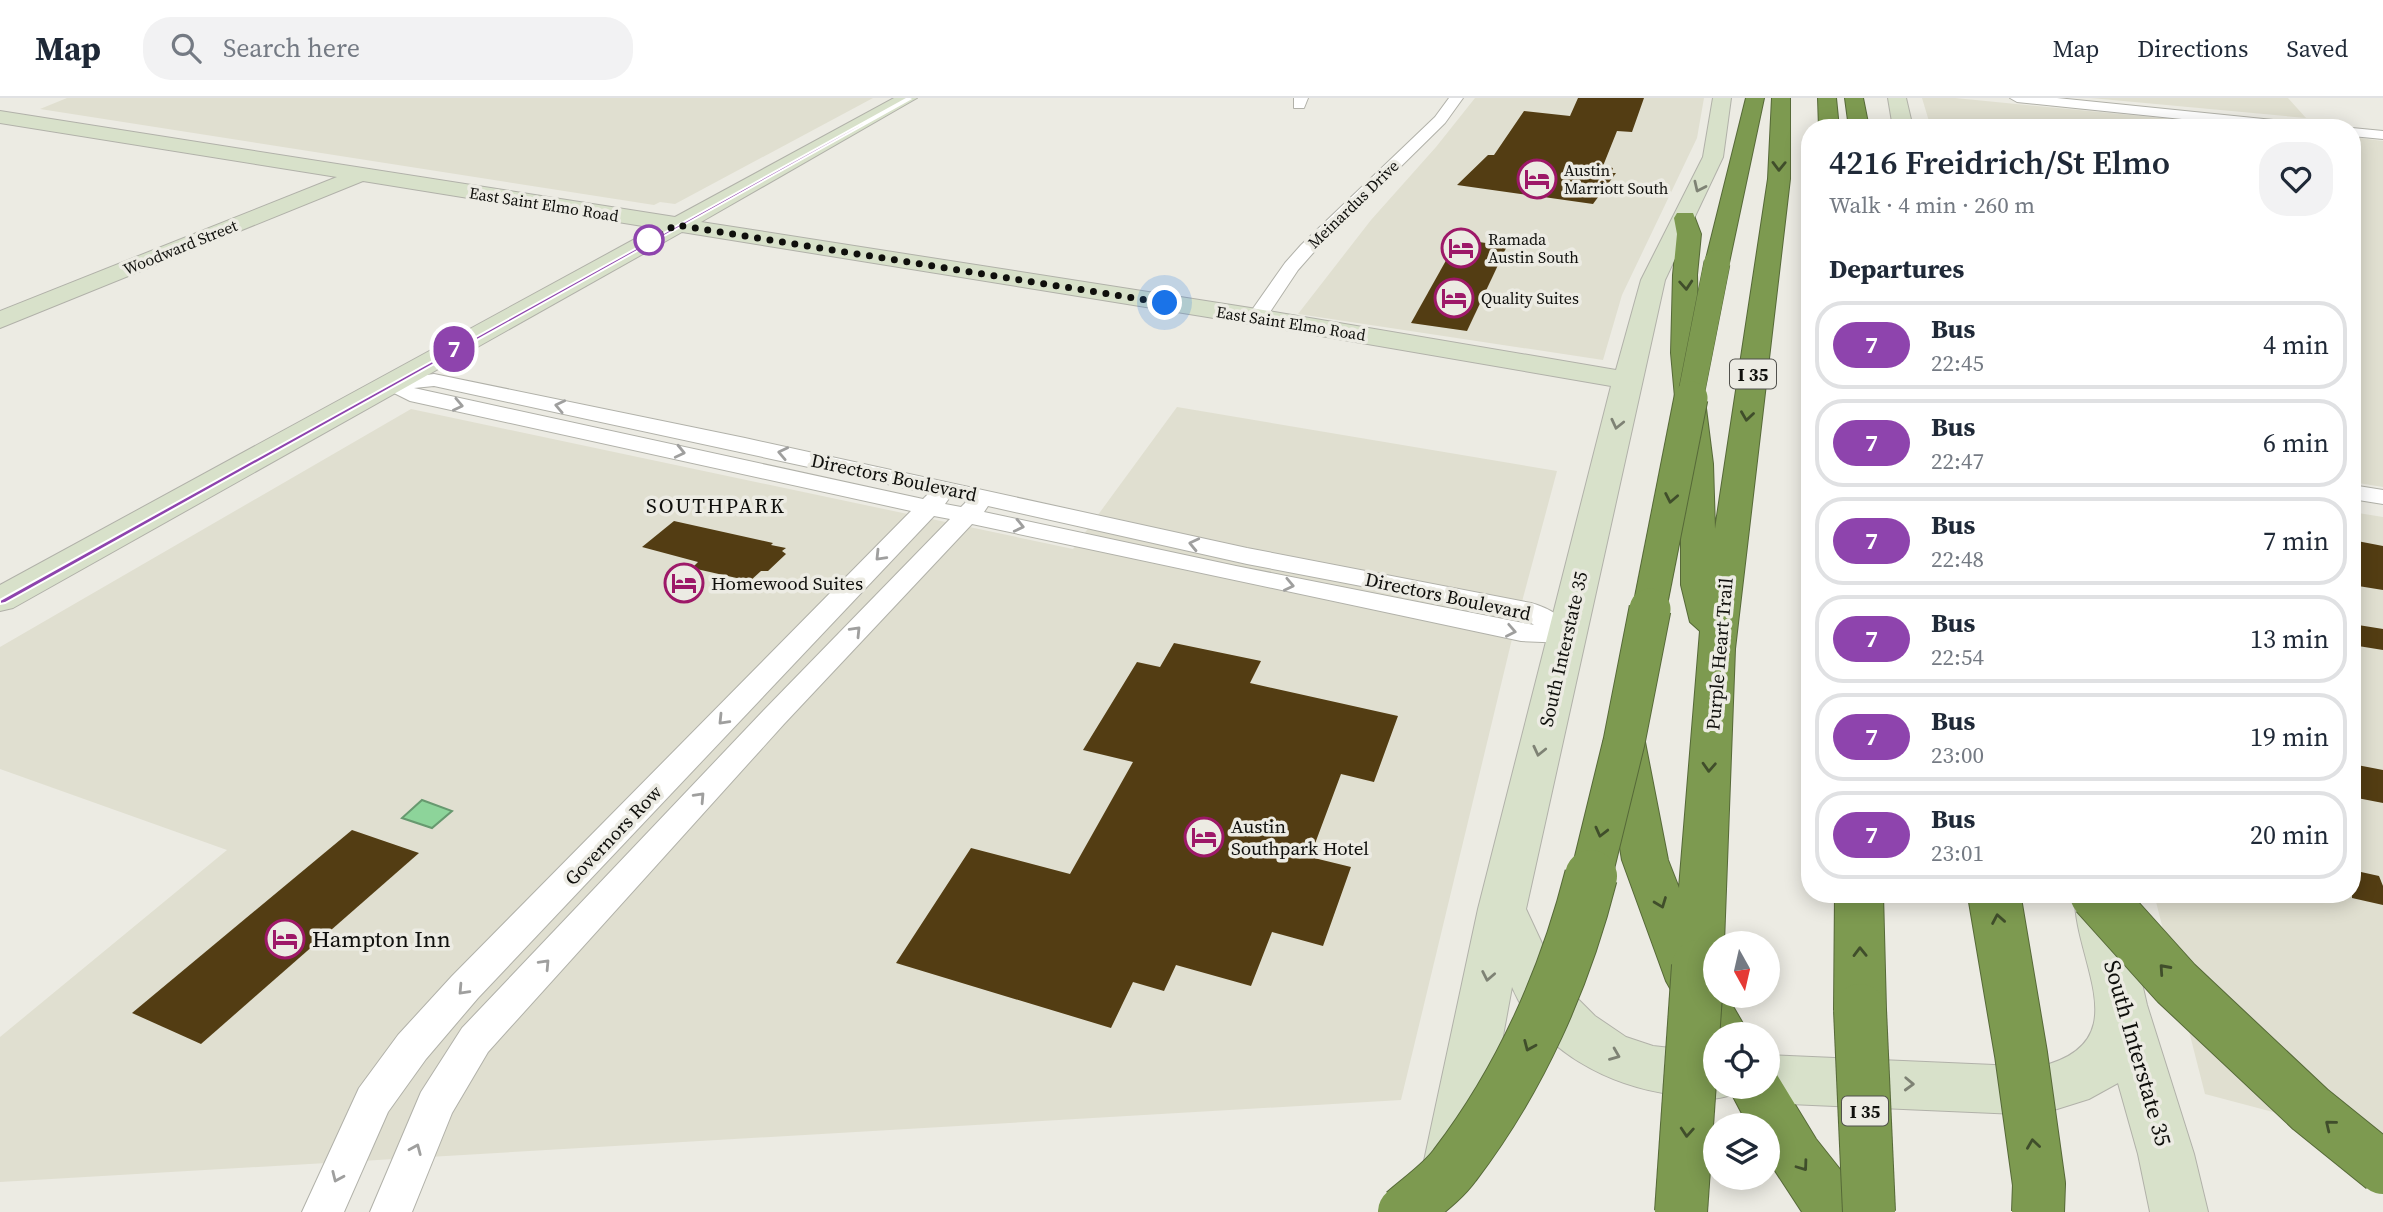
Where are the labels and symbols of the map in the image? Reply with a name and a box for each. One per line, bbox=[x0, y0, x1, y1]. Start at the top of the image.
street label: Meinardus Drive bbox=[1303, 155, 1403, 253]
hotel icon: Austin Marriott South bbox=[1516, 158, 1558, 200]
place label: Austin Marriott South bbox=[1564, 159, 1669, 199]
one-way arrow bbox=[1772, 161, 1787, 172]
one-way arrow bbox=[1693, 180, 1707, 192]
street label: East Saint Elmo Road bbox=[468, 181, 620, 227]
street label: Woodward Street bbox=[120, 214, 241, 280]
unlabelled marker bbox=[634, 225, 664, 255]
hotel icon: Ramada Austin South bbox=[1440, 227, 1482, 269]
place label: Ramada Austin South bbox=[1488, 228, 1579, 268]
hotel icon: Quality Suites bbox=[1433, 277, 1475, 319]
one-way arrow bbox=[1678, 280, 1693, 291]
your location bbox=[1147, 285, 1182, 320]
place label: Quality Suites bbox=[1481, 287, 1579, 309]
street label: East Saint Elmo Road bbox=[1215, 300, 1367, 346]
line badge: 7 bbox=[431, 326, 477, 372]
road number: I 35 bbox=[1730, 360, 1776, 388]
one-way arrow bbox=[452, 397, 464, 412]
one-way arrow bbox=[554, 400, 566, 415]
one-way arrow bbox=[1740, 410, 1755, 422]
one-way arrow bbox=[1611, 418, 1625, 430]
one-way arrow bbox=[674, 444, 686, 459]
one-way arrow bbox=[777, 447, 789, 461]
street label: Directors Boulevard bbox=[809, 447, 980, 507]
district label: SOUTHPARK bbox=[646, 491, 786, 520]
one-way arrow bbox=[1664, 492, 1679, 504]
one-way arrow bbox=[1012, 518, 1024, 533]
one-way arrow bbox=[1188, 538, 1200, 553]
one-way arrow bbox=[876, 548, 889, 561]
hotel icon: Homewood Suites bbox=[663, 562, 705, 604]
street label: Directors Boulevard bbox=[1363, 566, 1534, 626]
street label: South Interstate 35 bbox=[1532, 569, 1594, 729]
place label: Homewood Suites bbox=[711, 570, 863, 596]
street label: Purple Heart Trail bbox=[1699, 576, 1739, 731]
one-way arrow bbox=[1283, 577, 1295, 592]
one-way arrow bbox=[1505, 623, 1517, 638]
one-way arrow bbox=[847, 627, 860, 640]
one-way arrow bbox=[718, 712, 731, 725]
one-way arrow bbox=[1533, 745, 1547, 757]
one-way arrow bbox=[1702, 761, 1717, 772]
street label: Governors Row bbox=[559, 779, 668, 891]
one-way arrow bbox=[692, 793, 705, 806]
place label: Austin Southpark Hotel bbox=[1231, 813, 1369, 861]
hotel icon: Austin Southpark Hotel bbox=[1183, 816, 1225, 858]
one-way arrow bbox=[1595, 826, 1610, 838]
one-way arrow bbox=[1653, 896, 1667, 908]
one-way arrow bbox=[1991, 913, 2006, 925]
hotel icon: Hampton Inn bbox=[264, 918, 306, 960]
place label: Hampton Inn bbox=[312, 923, 451, 955]
north arrow bbox=[1703, 931, 1780, 1008]
one-way arrow bbox=[1852, 946, 1867, 957]
street label: South Interstate 35 bbox=[2096, 956, 2180, 1150]
one-way arrow bbox=[537, 959, 550, 972]
one-way arrow bbox=[2160, 964, 2172, 977]
one-way arrow bbox=[1482, 970, 1497, 982]
one-way arrow bbox=[459, 982, 472, 995]
one-way arrow bbox=[1523, 1040, 1537, 1052]
one-way arrow bbox=[1608, 1046, 1620, 1060]
one-way arrow bbox=[1904, 1077, 1915, 1092]
road number: I 35 bbox=[1842, 1096, 1888, 1126]
one-way arrow bbox=[2325, 1121, 2338, 1133]
one-way arrow bbox=[1680, 1127, 1695, 1138]
one-way arrow bbox=[2026, 1138, 2041, 1150]
one-way arrow bbox=[408, 1143, 422, 1156]
one-way arrow bbox=[1795, 1158, 1807, 1171]
one-way arrow bbox=[331, 1170, 345, 1182]

